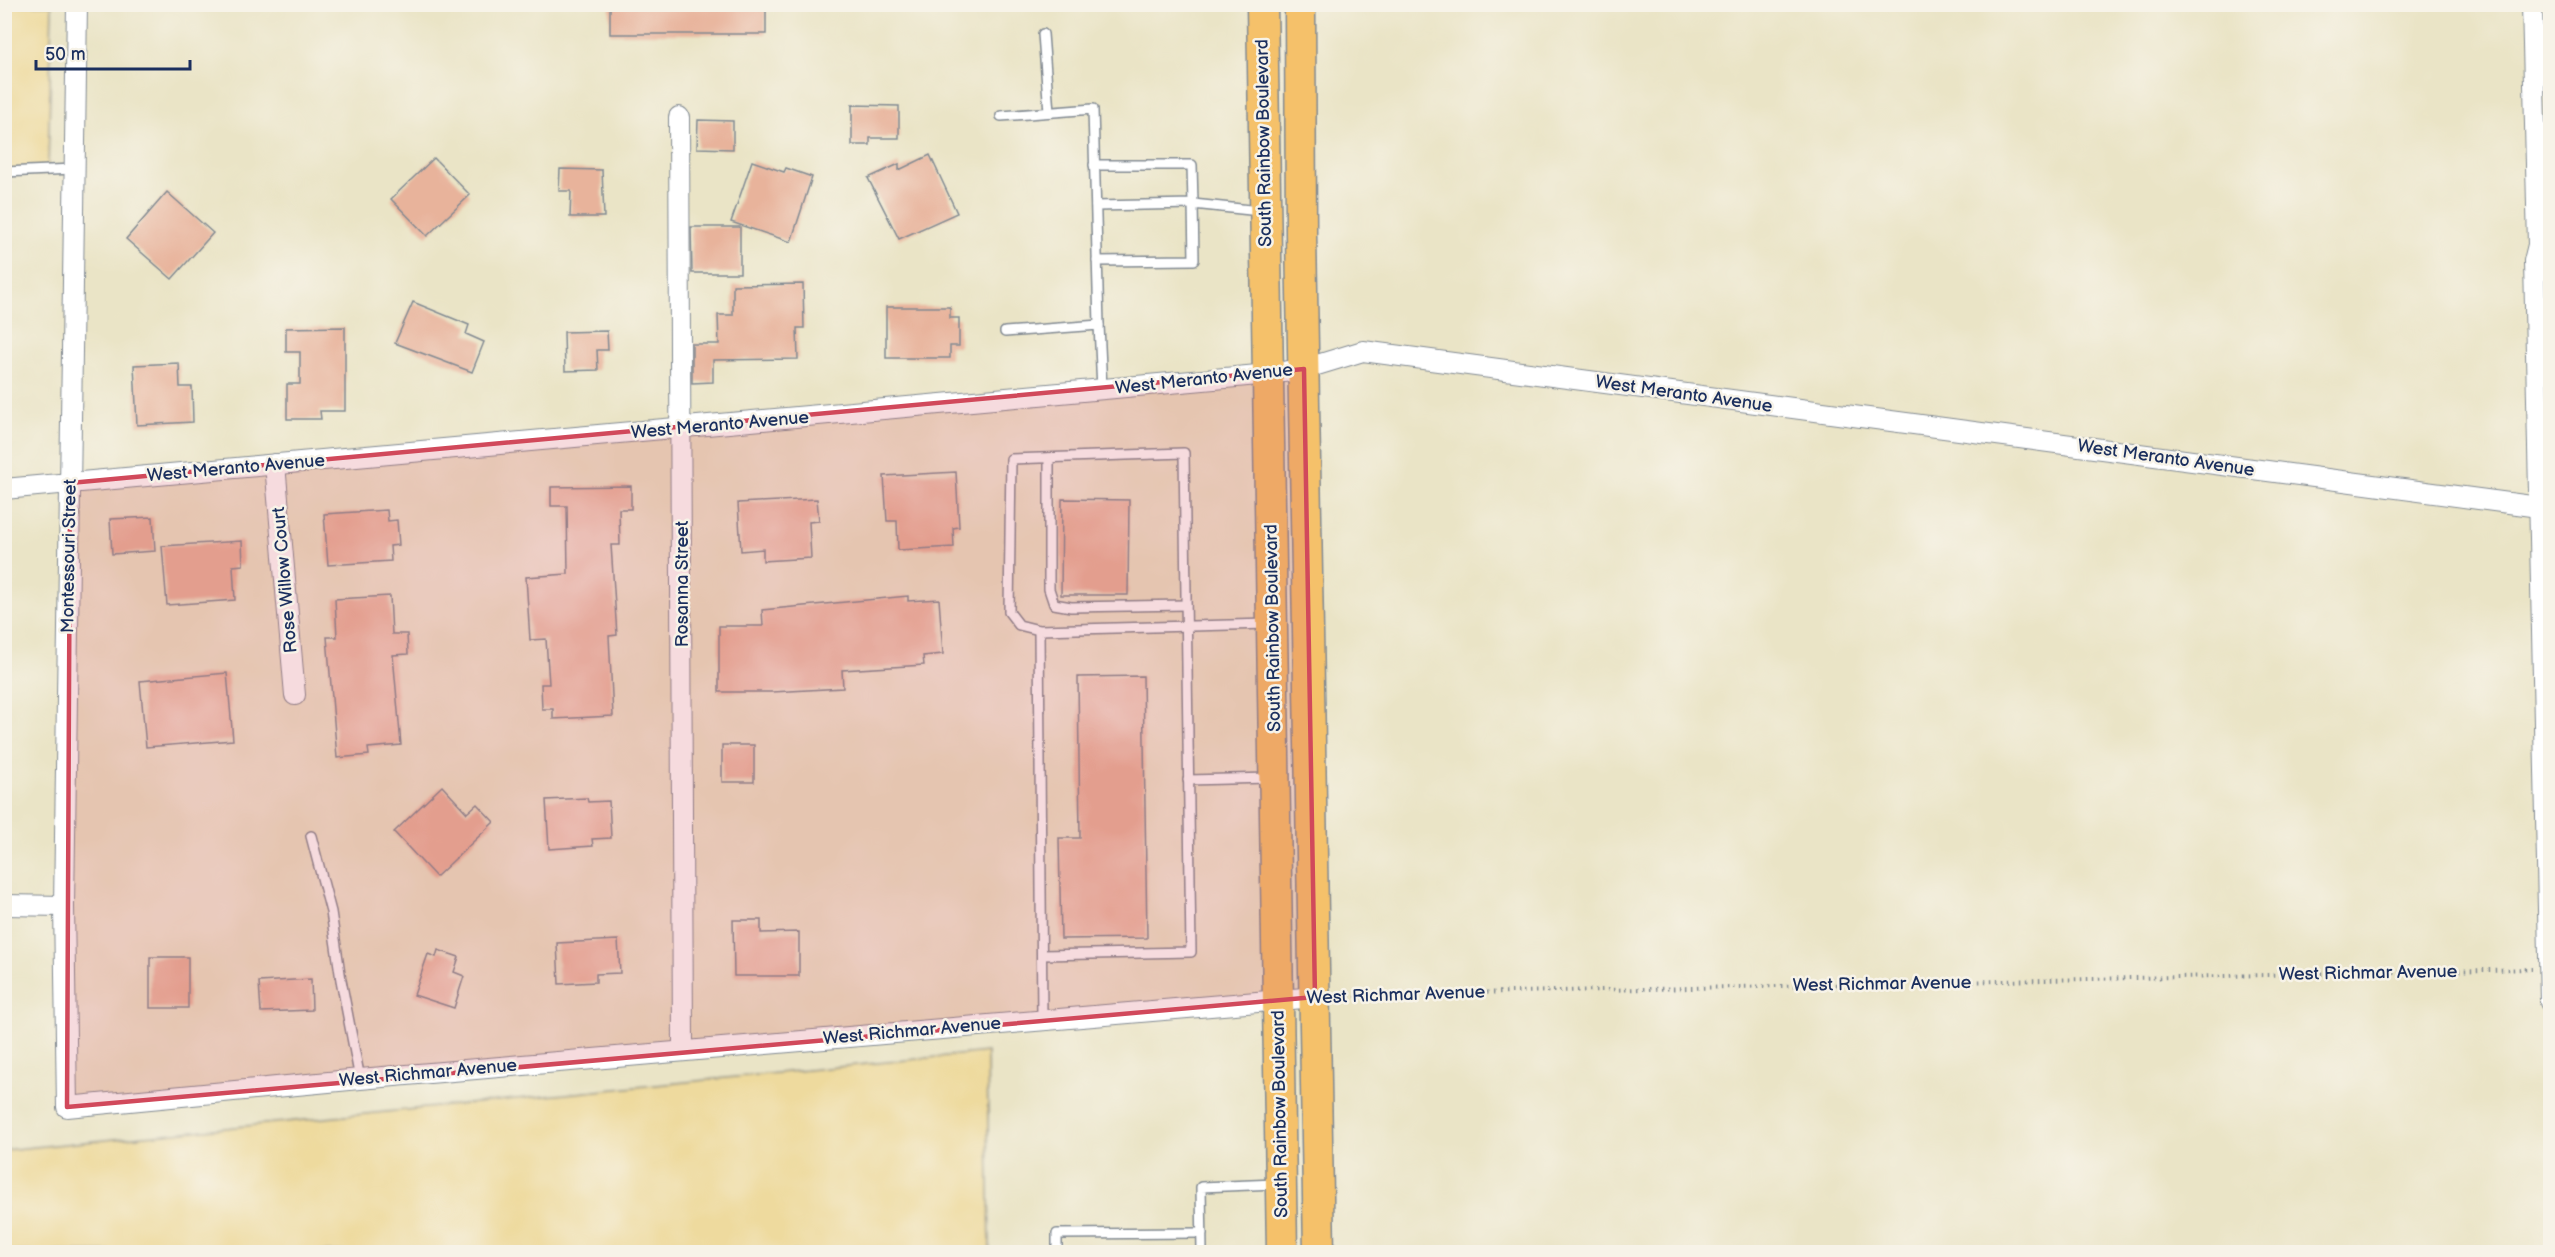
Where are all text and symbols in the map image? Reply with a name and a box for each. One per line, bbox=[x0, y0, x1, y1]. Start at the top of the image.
scale bar bbox=[36, 33, 190, 71]
street label: South Rainbow Boulevard bbox=[1252, 39, 1276, 247]
text: 50 m bbox=[45, 44, 86, 65]
street label: West Meranto Avenue bbox=[1114, 359, 1294, 399]
street label: West Meranto Avenue bbox=[1594, 371, 1774, 417]
street label: West Meranto Avenue bbox=[630, 407, 810, 443]
street label: West Meranto Avenue bbox=[2076, 435, 2256, 481]
street label: West Meranto Avenue bbox=[146, 450, 326, 486]
street label: Montessouri Street bbox=[57, 478, 81, 633]
street label: Rose Willow Court bbox=[268, 506, 302, 654]
street label: Rosanna Street bbox=[672, 520, 693, 647]
street label: South Rainbow Boulevard bbox=[1261, 524, 1285, 732]
street label: West Richmar Avenue bbox=[2278, 961, 2458, 985]
street label: West Richmar Avenue bbox=[1792, 972, 1972, 996]
street label: West Richmar Avenue bbox=[1306, 981, 1486, 1009]
street label: South Rainbow Boulevard bbox=[1268, 1010, 1292, 1218]
street label: West Richmar Avenue bbox=[822, 1013, 1002, 1049]
street label: West Richmar Avenue bbox=[338, 1055, 518, 1091]

